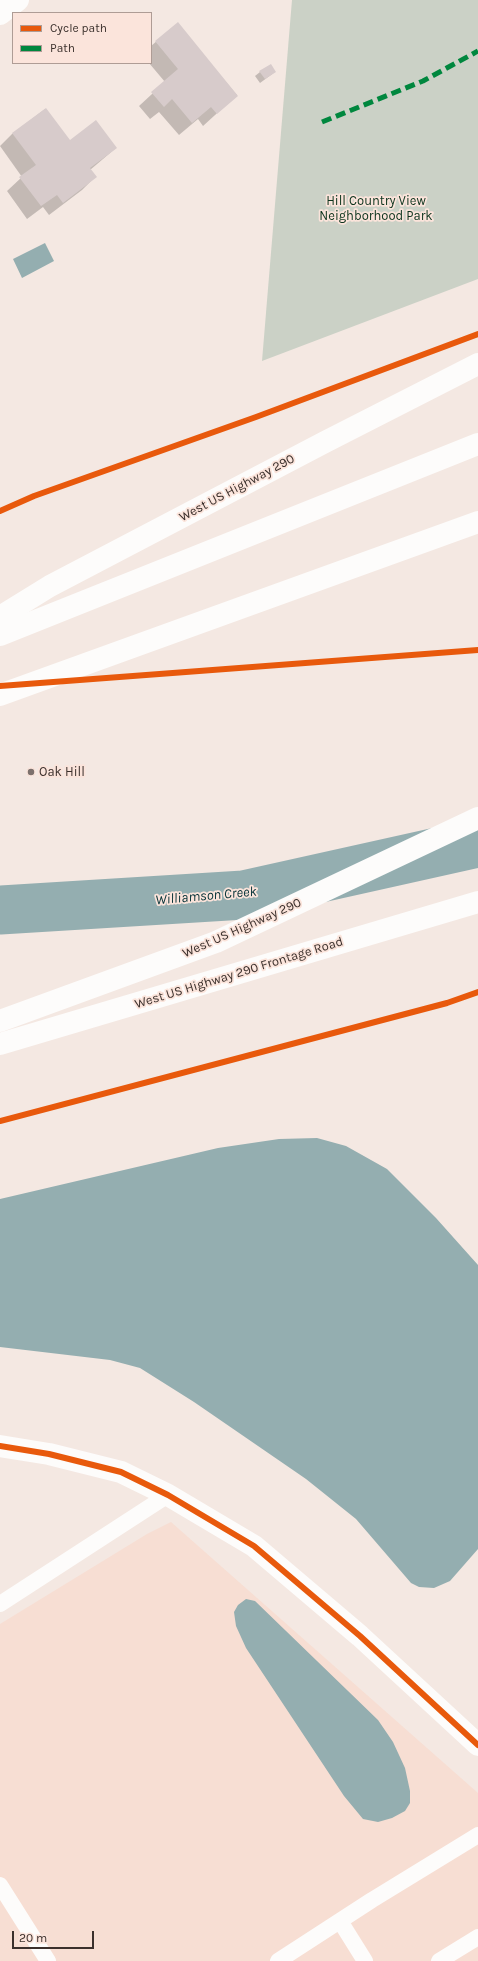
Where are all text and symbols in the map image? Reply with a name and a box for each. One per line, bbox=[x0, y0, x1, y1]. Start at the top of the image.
legend bbox=[12, 12, 152, 64]
text: Cycle path bbox=[50, 21, 107, 35]
text: Path bbox=[50, 41, 75, 55]
park label: Hill Country View Neighborhood Park bbox=[319, 193, 433, 224]
street label: West US Highway 290 bbox=[177, 451, 297, 525]
place label: Oak Hill bbox=[39, 764, 85, 780]
marker: Oak Hill bbox=[26, 767, 36, 777]
water label: Williamson Creek bbox=[155, 883, 257, 909]
street label: West US Highway 290 bbox=[180, 895, 304, 961]
street label: West US Highway 290 Frontage Road bbox=[133, 934, 345, 1012]
scale bar bbox=[14, 1923, 96, 1949]
text: 20 m bbox=[19, 1931, 47, 1945]

